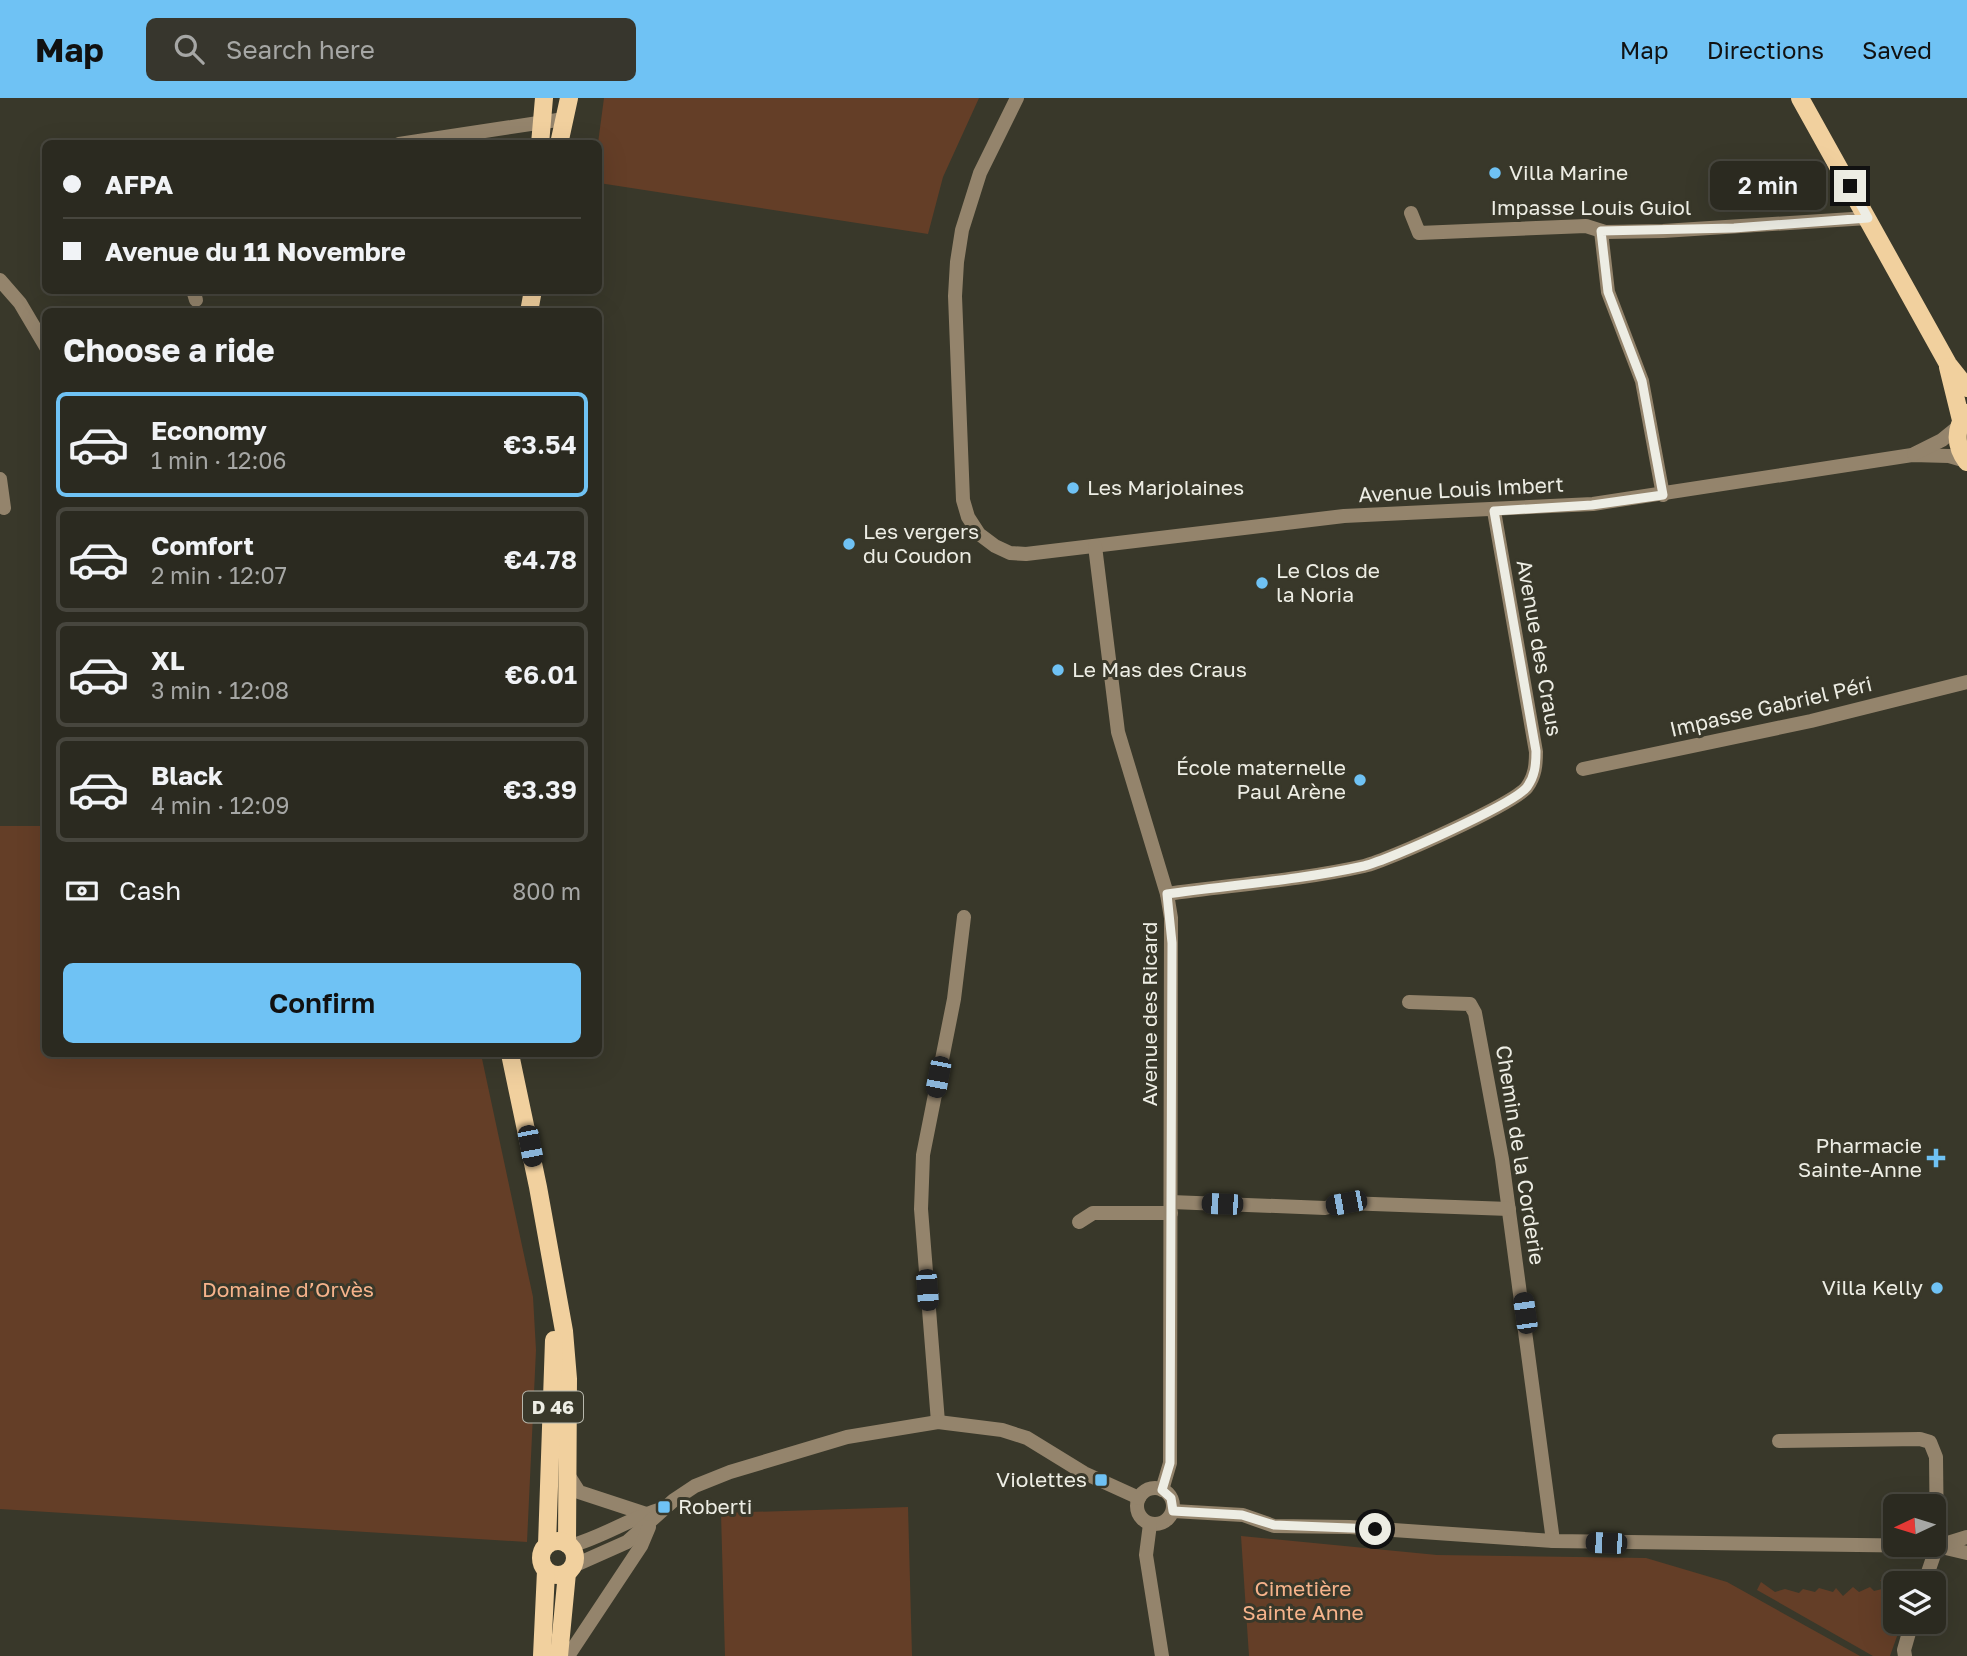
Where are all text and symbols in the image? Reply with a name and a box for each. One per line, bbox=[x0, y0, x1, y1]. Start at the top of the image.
search box bbox=[146, 18, 636, 81]
text: Map bbox=[35, 30, 104, 69]
icon: search bbox=[170, 30, 208, 68]
text: Search here bbox=[226, 34, 375, 65]
text: Map bbox=[1620, 35, 1669, 64]
text: Directions bbox=[1707, 35, 1824, 64]
text: Saved bbox=[1862, 35, 1932, 64]
place label: Villa Marine bbox=[1509, 159, 1628, 185]
callout: 2 min bbox=[1710, 162, 1826, 210]
marker: Villa Marine bbox=[1487, 165, 1503, 181]
text: AFPA bbox=[105, 169, 173, 200]
route end bbox=[1834, 170, 1866, 202]
text: 2 min bbox=[1738, 171, 1798, 199]
street label: Impasse Louis Guiol bbox=[1490, 194, 1692, 220]
text: Avenue du 11 Novembre bbox=[105, 236, 406, 267]
text: Choose a ride bbox=[63, 331, 275, 369]
icon: car bbox=[67, 413, 130, 476]
text: Economy bbox=[151, 415, 267, 446]
text: €3.54 bbox=[503, 429, 577, 460]
text: 1 min · 12:06 bbox=[151, 446, 287, 474]
street label: Avenue Louis Imbert bbox=[1358, 471, 1564, 507]
place label: Les Marjolaines bbox=[1087, 474, 1244, 500]
marker: Les Marjolaines bbox=[1065, 480, 1081, 496]
place label: Les vergers du Coudon bbox=[863, 518, 979, 568]
icon: car bbox=[67, 528, 130, 591]
text: Comfort bbox=[151, 530, 254, 561]
marker: Les vergers du Coudon bbox=[841, 536, 857, 552]
text: €4.78 bbox=[504, 544, 577, 575]
place label: Le Clos de la Noria bbox=[1276, 557, 1380, 607]
street label: Avenue des Craus bbox=[1512, 558, 1568, 738]
text: 2 min · 12:07 bbox=[151, 561, 287, 589]
marker: Le Clos de la Noria bbox=[1254, 575, 1270, 591]
icon: car bbox=[67, 643, 130, 706]
text: XL bbox=[151, 645, 185, 676]
place label: Le Mas des Craus bbox=[1072, 656, 1247, 682]
text: €6.01 bbox=[505, 659, 577, 690]
marker: Le Mas des Craus bbox=[1050, 662, 1066, 678]
street label: Impasse Gabriel Péri bbox=[1667, 670, 1874, 742]
text: 3 min · 12:08 bbox=[151, 676, 289, 704]
place label: École maternelle Paul Arène bbox=[1176, 754, 1346, 804]
icon: car bbox=[67, 758, 130, 821]
text: Black bbox=[151, 760, 223, 791]
marker: École maternelle Paul Arène bbox=[1352, 772, 1368, 788]
text: €3.39 bbox=[503, 774, 577, 805]
text: 4 min · 12:09 bbox=[151, 791, 289, 819]
icon: cash bbox=[63, 872, 101, 910]
text: Cash bbox=[119, 875, 181, 906]
text: 800 m bbox=[512, 877, 581, 905]
street label: Avenue des Ricard bbox=[1136, 922, 1162, 1106]
button: Confirm bbox=[63, 963, 581, 1043]
street label: Chemin de la Corderie bbox=[1491, 1043, 1551, 1266]
car bbox=[924, 1054, 953, 1100]
car bbox=[516, 1123, 545, 1169]
place label: Pharmacie Sainte-Anne bbox=[1798, 1132, 1922, 1182]
marker: Pharmacie Sainte-Anne bbox=[1928, 1150, 1944, 1166]
car bbox=[1324, 1189, 1369, 1217]
car bbox=[1201, 1193, 1244, 1215]
car bbox=[916, 1268, 939, 1312]
place label: Villa Kelly bbox=[1822, 1274, 1923, 1300]
park label: Domaine d’Orvès bbox=[202, 1276, 374, 1302]
marker: Villa Kelly bbox=[1929, 1280, 1945, 1296]
car bbox=[1512, 1291, 1539, 1335]
road number: D 46 bbox=[523, 1392, 583, 1422]
place label: Violettes bbox=[996, 1466, 1087, 1492]
marker: Violettes bbox=[1093, 1472, 1109, 1488]
place label: Roberti bbox=[678, 1493, 752, 1519]
north arrow bbox=[1883, 1494, 1946, 1558]
map controls bbox=[1883, 1494, 1946, 1634]
marker: Roberti bbox=[656, 1499, 672, 1515]
route start bbox=[1359, 1513, 1391, 1545]
car bbox=[1585, 1532, 1628, 1554]
button: layers bbox=[1883, 1571, 1946, 1634]
park label: Cimetière Sainte Anne bbox=[1242, 1575, 1364, 1625]

